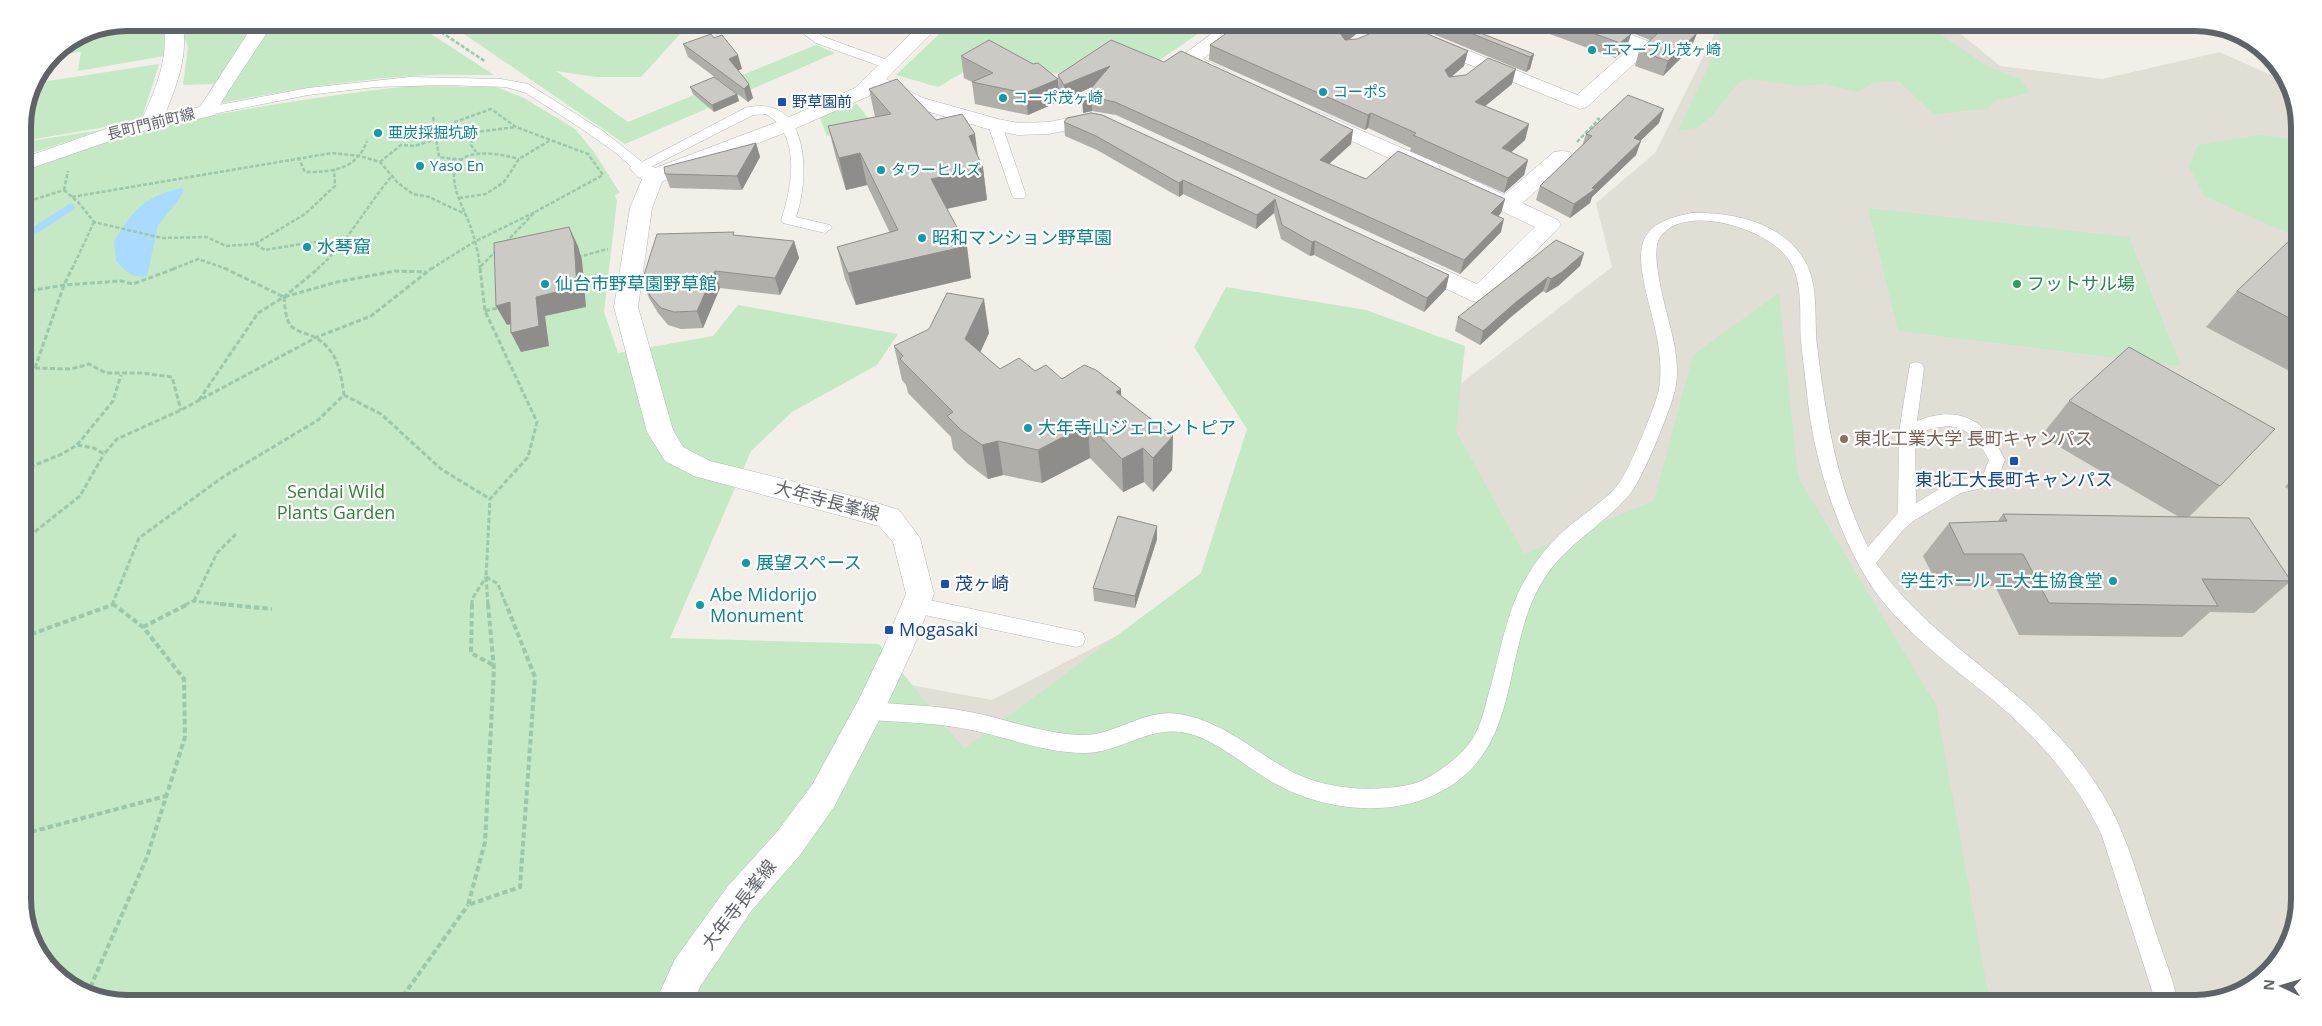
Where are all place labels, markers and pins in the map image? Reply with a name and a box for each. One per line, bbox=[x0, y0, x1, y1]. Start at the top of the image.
place label: エマーブル茂ヶ崎 bbox=[1602, 39, 1721, 59]
marker: エマーブル茂ヶ崎 bbox=[1586, 44, 1598, 56]
place label: コーポS bbox=[1333, 81, 1386, 101]
marker: コーポS bbox=[1317, 86, 1329, 98]
place label: コーポ茂ヶ崎 bbox=[1013, 87, 1103, 107]
place label: 野草園前 bbox=[792, 91, 852, 111]
marker: コーポ茂ヶ崎 bbox=[997, 92, 1009, 104]
marker: 野草園前 bbox=[776, 96, 788, 108]
place label: 亜炭採掘坑跡 bbox=[388, 122, 478, 142]
marker: 亜炭採掘坑跡 bbox=[372, 127, 384, 139]
place label: Yaso En bbox=[430, 155, 484, 175]
place label: タワーヒルズ bbox=[891, 159, 981, 179]
marker: Yaso En bbox=[414, 160, 426, 172]
marker: タワーヒルズ bbox=[875, 164, 887, 176]
place label: 昭和マンション野草園 bbox=[932, 225, 1112, 249]
marker: 昭和マンション野草園 bbox=[916, 232, 928, 244]
place label: 水琴窟 bbox=[317, 234, 371, 258]
marker: 水琴窟 bbox=[301, 241, 313, 253]
place label: 仙台市野草園野草館 bbox=[555, 271, 717, 295]
place label: フットサル場 bbox=[2027, 271, 2135, 295]
marker: 仙台市野草園野草館 bbox=[539, 278, 551, 290]
marker: フットサル場 bbox=[2011, 278, 2023, 290]
place label: 大年寺山ジェロントピア bbox=[1038, 415, 1236, 439]
marker: 大年寺山ジェロントピア bbox=[1022, 422, 1034, 434]
place label: 東北工業大学 長町キャンパス bbox=[1854, 426, 2093, 450]
marker: 東北工業大学 長町キャンパス bbox=[1838, 433, 1850, 445]
marker: 東北工大長町キャンパス bbox=[2008, 455, 2020, 467]
place label: 東北工大長町キャンパス bbox=[1915, 467, 2113, 491]
place label: 展望スペース bbox=[756, 550, 862, 574]
marker: 展望スペース bbox=[740, 557, 752, 569]
place label: 学生ホール 工大生協食堂 bbox=[1900, 568, 2103, 592]
place label: 茂ヶ崎 bbox=[955, 571, 1009, 595]
marker: 学生ホール 工大生協食堂 bbox=[2107, 575, 2119, 587]
marker: 茂ヶ崎 bbox=[939, 578, 951, 590]
place label: Abe Midorijo Monument bbox=[710, 582, 817, 627]
marker: Abe Midorijo Monument bbox=[694, 599, 706, 611]
place label: Mogasaki bbox=[899, 617, 978, 641]
marker: Mogasaki bbox=[883, 624, 895, 636]

